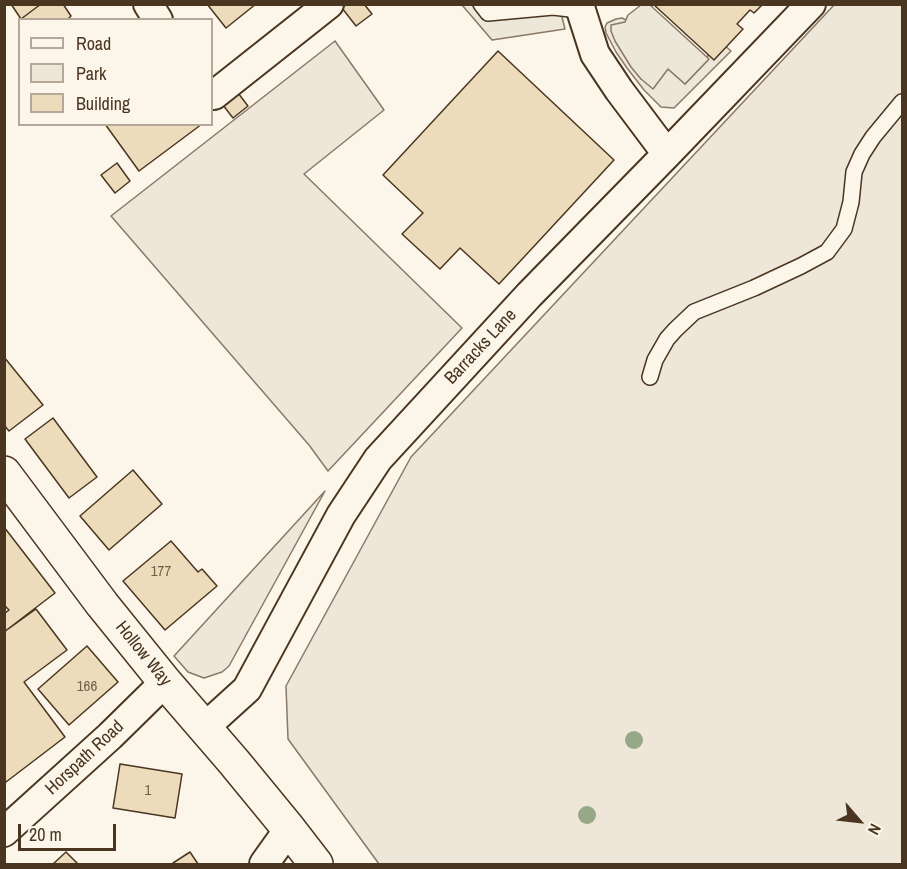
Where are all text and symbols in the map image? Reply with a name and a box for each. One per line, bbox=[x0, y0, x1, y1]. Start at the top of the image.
legend bbox=[18, 18, 213, 126]
text: Road bbox=[76, 31, 111, 56]
text: Park bbox=[76, 61, 106, 86]
text: Building bbox=[76, 91, 130, 116]
street label: Barracks Lane bbox=[441, 305, 521, 389]
house number: 177 bbox=[151, 563, 171, 581]
street label: Hollow Way bbox=[110, 617, 176, 691]
house number: 166 bbox=[77, 678, 97, 696]
street label: Horspath Road bbox=[41, 716, 129, 800]
house number: 1 bbox=[145, 782, 151, 800]
north arrow bbox=[829, 791, 889, 851]
scale bar bbox=[21, 812, 118, 850]
text: N bbox=[863, 820, 887, 839]
text: 20 m bbox=[29, 822, 62, 847]

